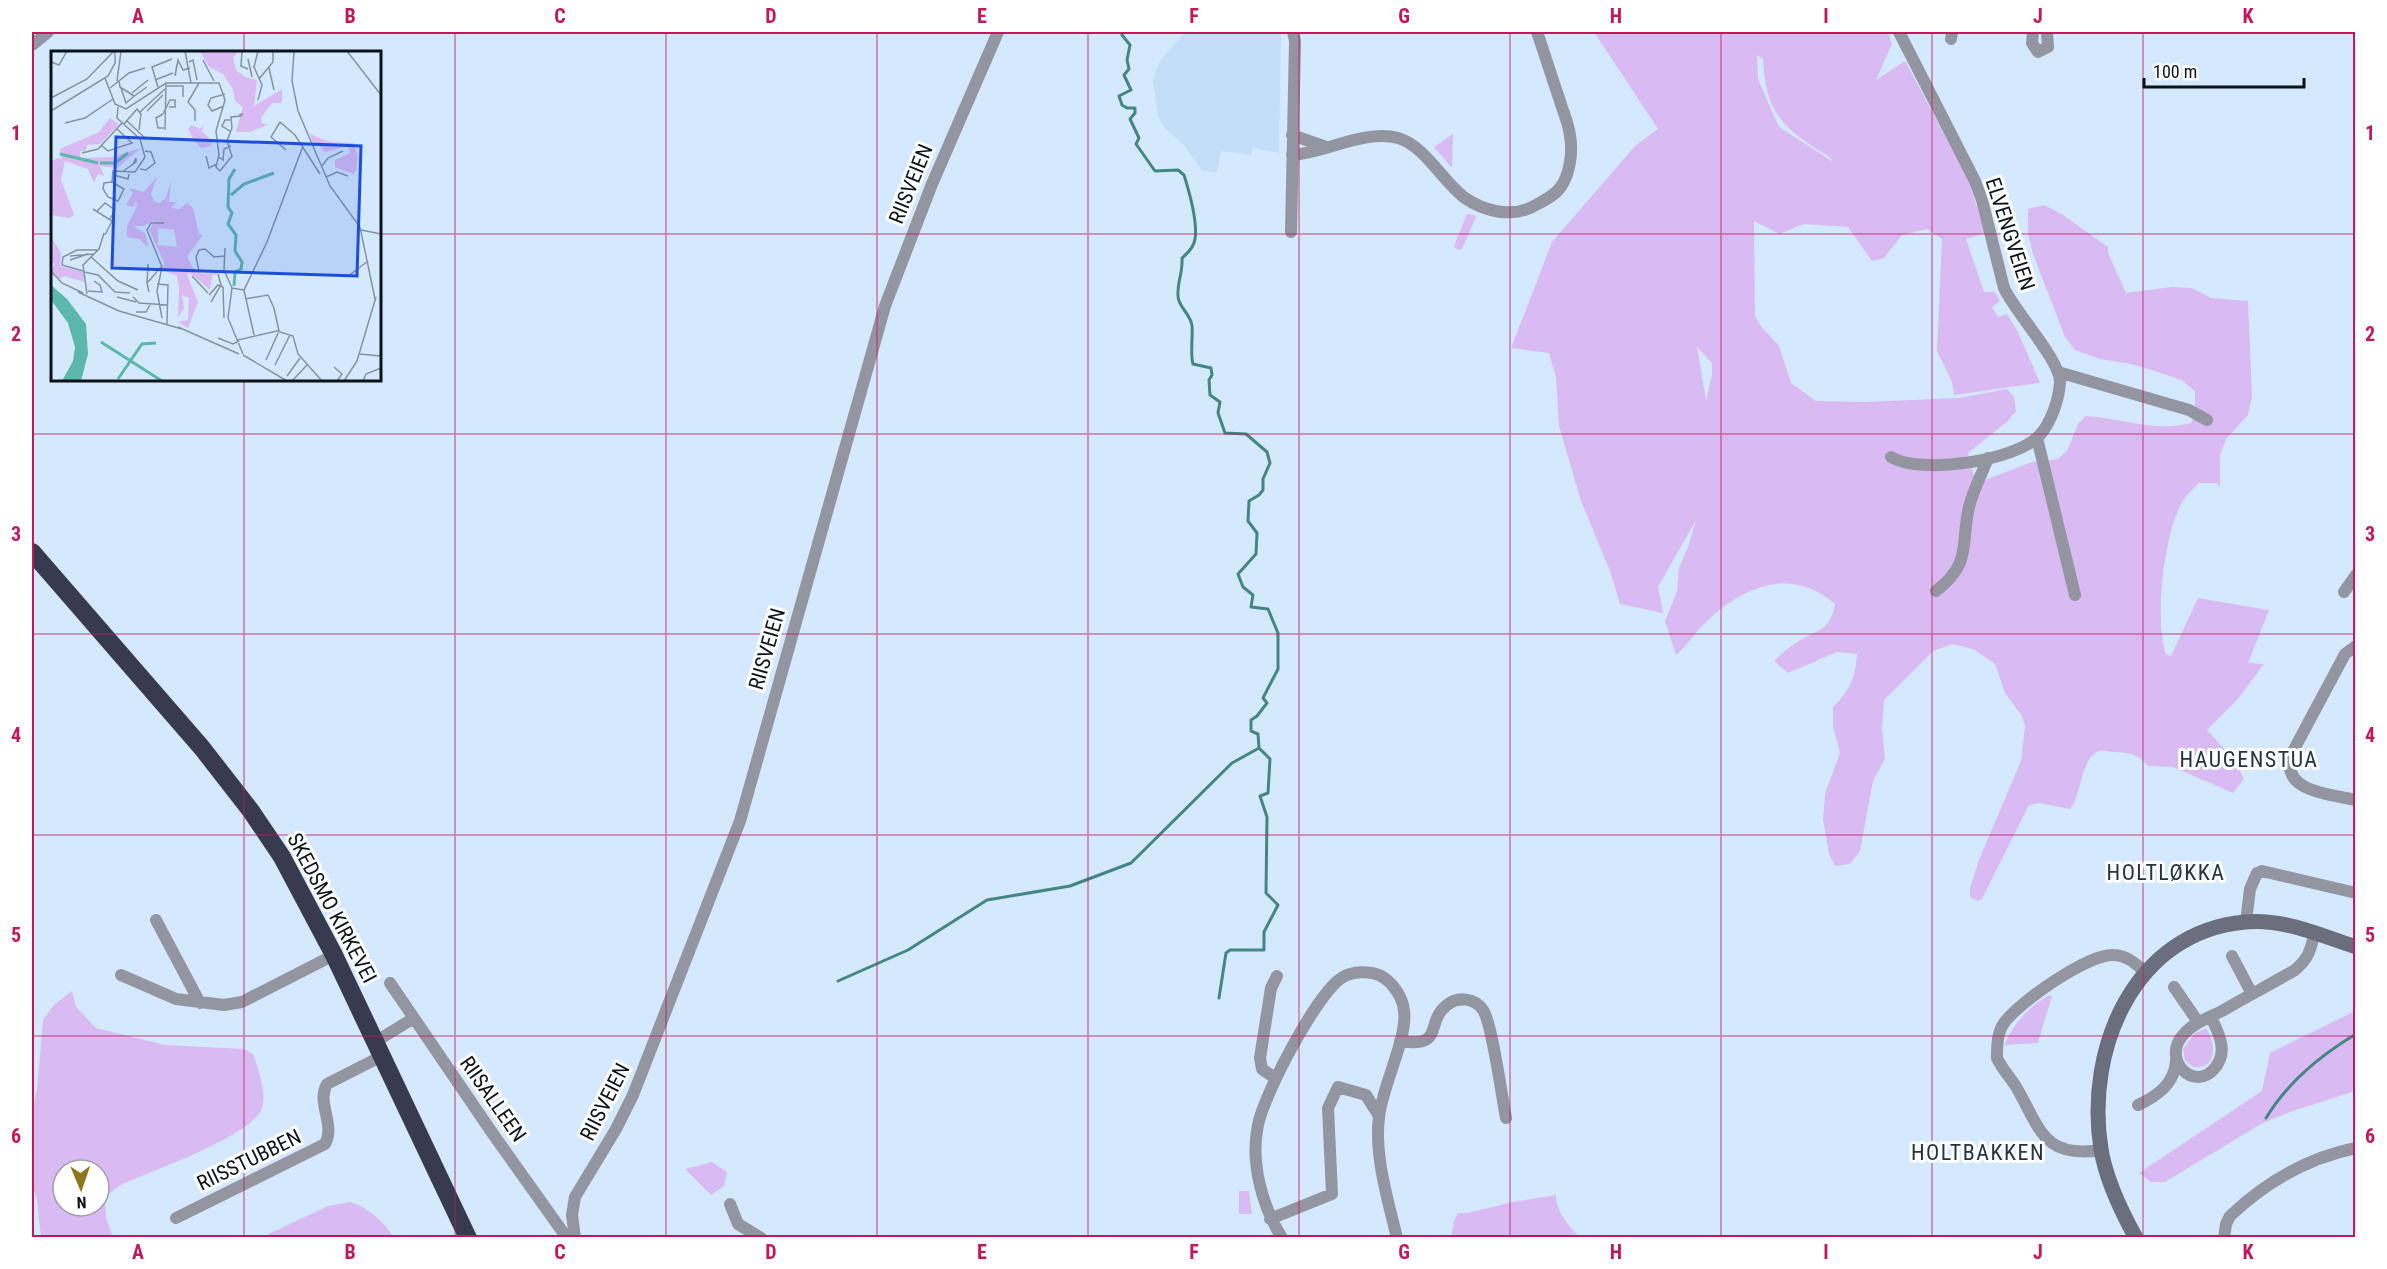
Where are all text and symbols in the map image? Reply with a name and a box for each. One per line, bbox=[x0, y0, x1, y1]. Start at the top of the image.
text: A bbox=[132, 4, 144, 28]
text: B bbox=[344, 4, 356, 28]
text: C bbox=[554, 4, 566, 28]
text: D bbox=[765, 4, 777, 28]
text: E bbox=[977, 4, 987, 28]
text: F bbox=[1189, 4, 1199, 28]
text: G bbox=[1398, 4, 1410, 28]
text: H bbox=[1610, 4, 1622, 28]
text: I bbox=[1823, 4, 1829, 28]
text: J bbox=[2033, 4, 2043, 28]
text: K bbox=[2242, 4, 2254, 28]
inset map bbox=[51, 51, 381, 381]
scale bar bbox=[2144, 51, 2304, 89]
text: 100 m bbox=[2153, 61, 2197, 82]
text: 1 bbox=[11, 121, 21, 145]
text: 1 bbox=[2365, 121, 2375, 145]
street label: RIISVEIEN bbox=[884, 141, 938, 227]
street label: ELVENGVEIEN bbox=[1980, 175, 2040, 293]
text: 2 bbox=[11, 322, 21, 346]
text: 2 bbox=[2365, 322, 2375, 346]
text: 3 bbox=[11, 522, 21, 546]
text: 3 bbox=[2365, 522, 2375, 546]
street label: RIISVEIEN bbox=[744, 606, 790, 692]
text: 4 bbox=[11, 723, 21, 747]
text: 4 bbox=[2365, 723, 2375, 747]
district label: HAUGENSTUA bbox=[2180, 747, 2318, 772]
street label: SKEDSMO KIRKEVEI bbox=[282, 829, 382, 987]
district label: HOLTLØKKA bbox=[2107, 860, 2226, 885]
text: 5 bbox=[11, 923, 21, 947]
text: 5 bbox=[2365, 923, 2375, 947]
street label: RIISALLEEN bbox=[455, 1052, 531, 1146]
street label: RIISVEIEN bbox=[575, 1059, 635, 1145]
text: 6 bbox=[11, 1124, 21, 1148]
text: 6 bbox=[2365, 1124, 2375, 1148]
street label: RIISSTUBBEN bbox=[193, 1125, 305, 1195]
district label: HOLTBAKKEN bbox=[1911, 1140, 2045, 1165]
north arrow bbox=[51, 1158, 111, 1218]
text: N bbox=[76, 1193, 87, 1212]
text: A bbox=[132, 1240, 144, 1264]
text: B bbox=[344, 1240, 356, 1264]
text: C bbox=[554, 1240, 566, 1264]
text: D bbox=[765, 1240, 777, 1264]
text: E bbox=[977, 1240, 987, 1264]
text: F bbox=[1189, 1240, 1199, 1264]
text: G bbox=[1398, 1240, 1410, 1264]
text: H bbox=[1610, 1240, 1622, 1264]
text: I bbox=[1823, 1240, 1829, 1264]
text: J bbox=[2033, 1240, 2043, 1264]
text: K bbox=[2242, 1240, 2254, 1264]

